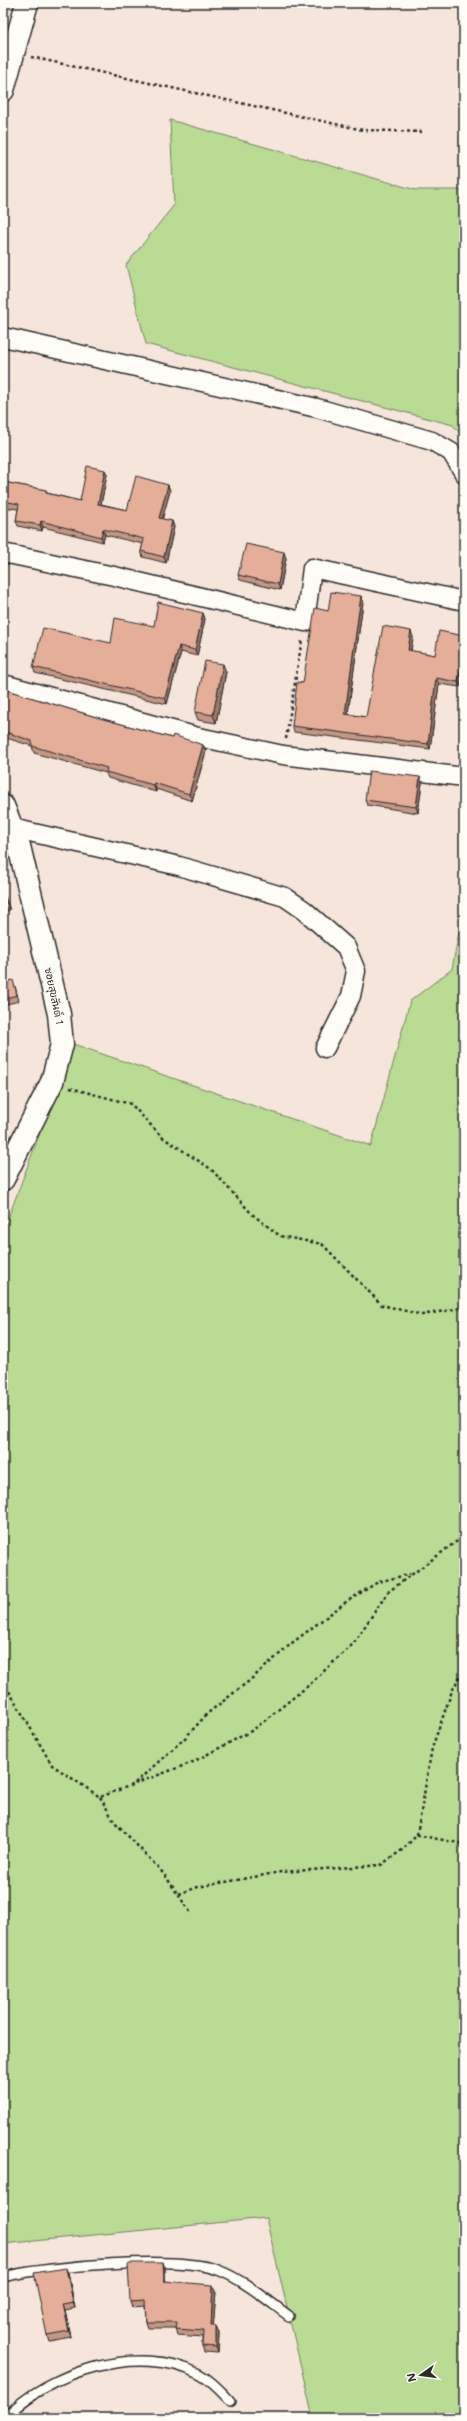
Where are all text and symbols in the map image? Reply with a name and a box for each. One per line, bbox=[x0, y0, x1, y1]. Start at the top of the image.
street label: ซอยสุขสันต์ 1 bbox=[40, 966, 67, 1026]
north arrow bbox=[401, 2355, 441, 2395]
text: N bbox=[403, 2371, 420, 2383]

